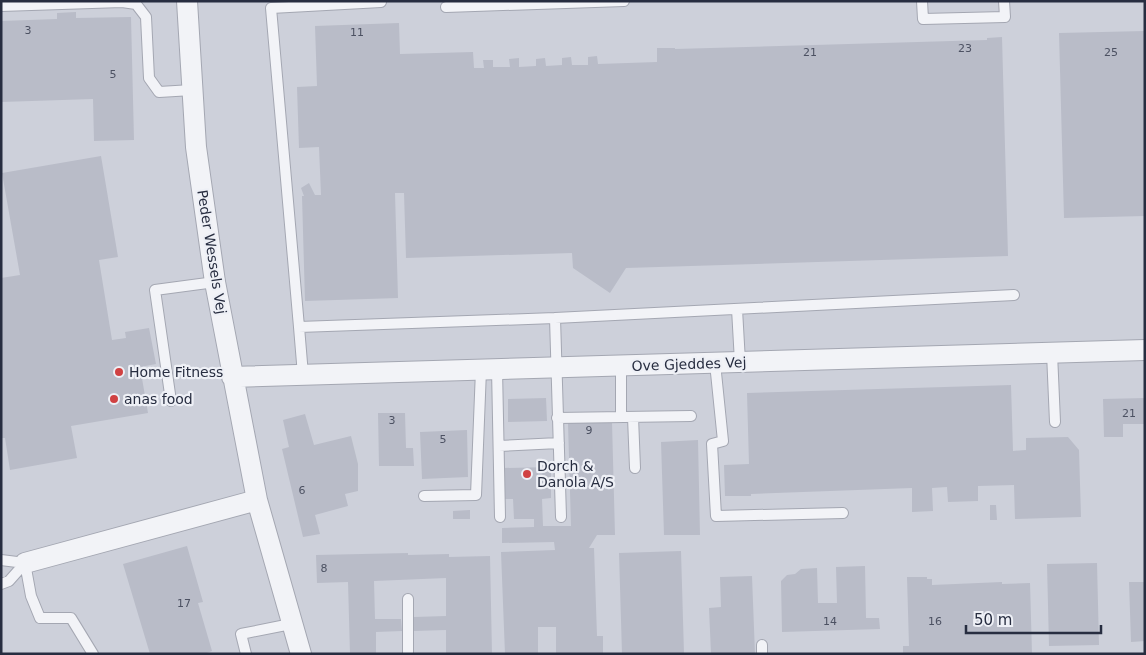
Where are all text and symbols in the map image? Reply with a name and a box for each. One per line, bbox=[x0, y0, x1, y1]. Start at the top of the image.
house number: 3 bbox=[25, 24, 32, 37]
house number: 11 bbox=[350, 26, 364, 39]
house number: 23 bbox=[958, 42, 972, 55]
house number: 21 bbox=[803, 46, 817, 59]
house number: 25 bbox=[1104, 46, 1118, 59]
house number: 5 bbox=[110, 68, 117, 81]
street label: Peder Wessels Vej bbox=[194, 189, 230, 315]
street label: Ove Gjeddes Vej bbox=[631, 354, 747, 374]
place label: Home Fitness bbox=[129, 364, 223, 380]
marker: Home Fitness bbox=[113, 366, 125, 378]
place label: anas food bbox=[124, 391, 193, 407]
marker: anas food bbox=[108, 393, 120, 405]
house number: 21 bbox=[1122, 407, 1136, 420]
house number: 3 bbox=[389, 414, 396, 427]
house number: 9 bbox=[586, 424, 593, 437]
house number: 5 bbox=[440, 433, 447, 446]
place label: Dorch & Danola A/S bbox=[537, 458, 614, 490]
marker: Dorch & Danola A/S bbox=[521, 468, 533, 480]
house number: 6 bbox=[299, 484, 306, 497]
house number: 8 bbox=[321, 562, 328, 575]
house number: 17 bbox=[177, 597, 191, 610]
scale bar bbox=[966, 602, 1101, 634]
text: 50 m bbox=[974, 611, 1012, 629]
house number: 14 bbox=[823, 615, 837, 628]
house number: 16 bbox=[928, 615, 942, 628]

